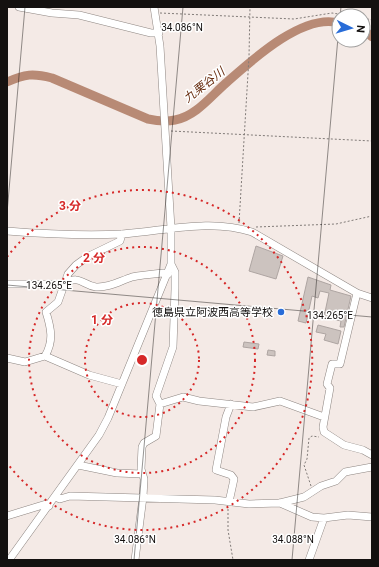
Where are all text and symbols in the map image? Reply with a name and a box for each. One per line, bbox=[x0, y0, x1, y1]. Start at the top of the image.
north arrow bbox=[331, 8, 371, 48]
text: 34.086°N bbox=[161, 22, 203, 33]
text: N bbox=[354, 24, 367, 33]
water label: 九栗谷川 bbox=[181, 63, 229, 105]
text: 3 分 bbox=[59, 199, 81, 213]
text: 2 分 bbox=[83, 251, 105, 265]
text: 134.265°E bbox=[26, 280, 72, 291]
place label: 徳島県立阿波西高等学校 bbox=[152, 306, 273, 319]
marker: 徳島県立阿波西高等学校 bbox=[276, 307, 286, 317]
text: 134.265°E bbox=[307, 310, 353, 321]
text: 1 分 bbox=[91, 313, 113, 327]
centre of rings bbox=[135, 353, 149, 367]
text: 34.086°N bbox=[114, 534, 156, 545]
text: 34.088°N bbox=[272, 534, 314, 545]

